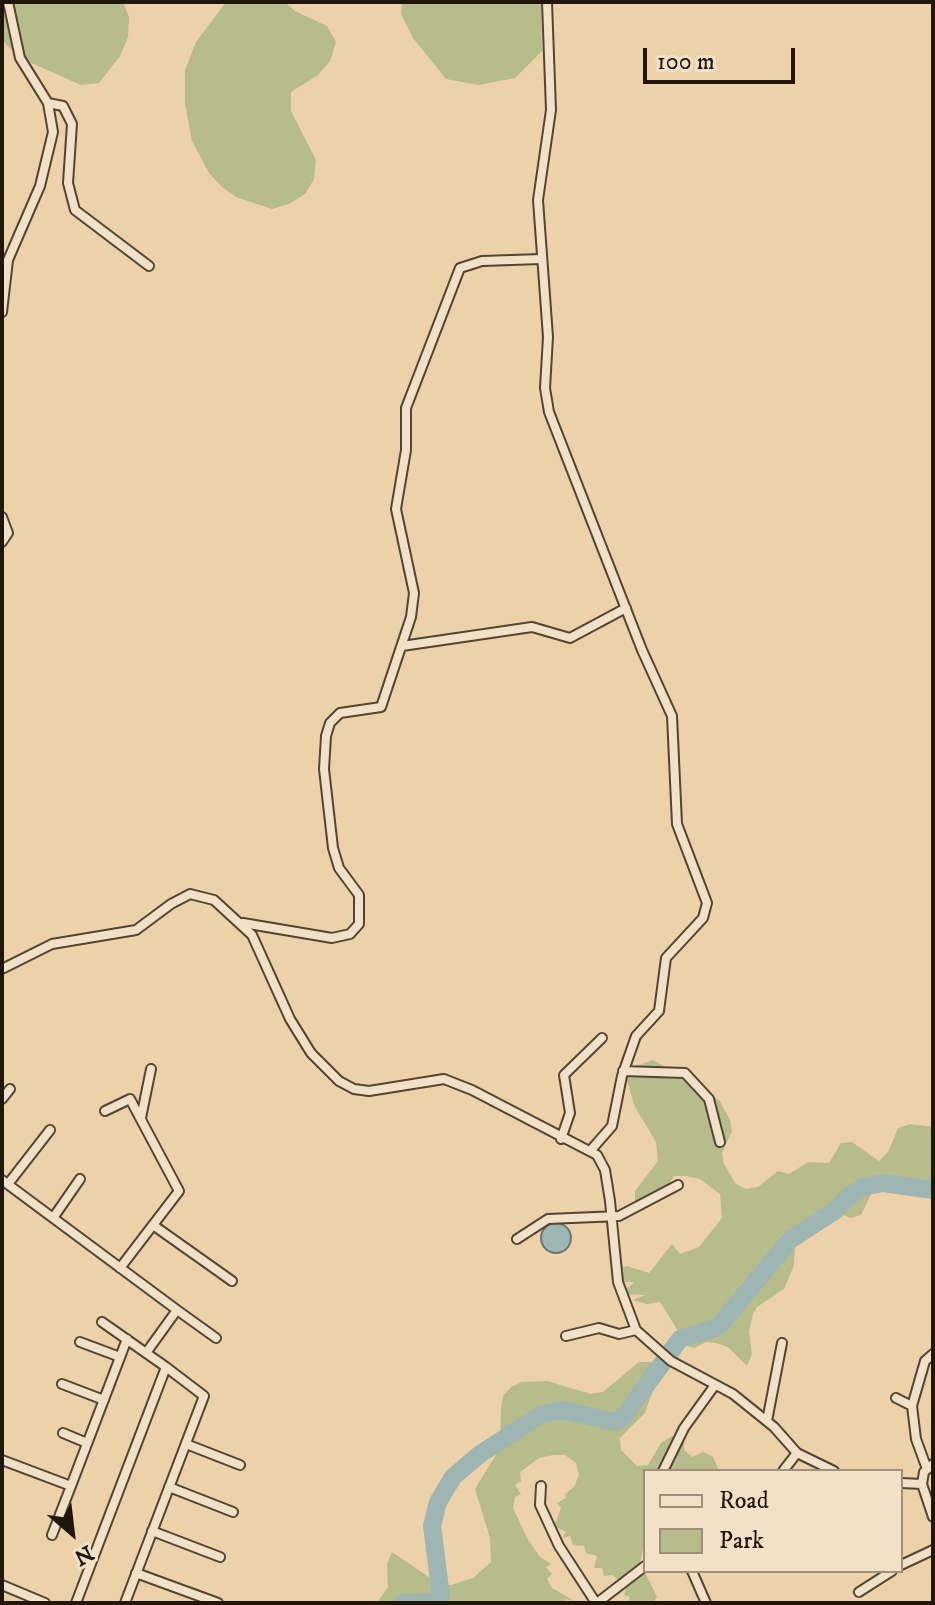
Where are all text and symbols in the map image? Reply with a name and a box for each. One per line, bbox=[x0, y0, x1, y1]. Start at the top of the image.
scale bar bbox=[647, 32, 799, 82]
text: 100 m bbox=[657, 47, 715, 77]
legend bbox=[643, 1469, 903, 1573]
text: Road bbox=[719, 1486, 769, 1516]
north arrow bbox=[32, 1493, 112, 1573]
text: Park bbox=[719, 1526, 764, 1556]
text: N bbox=[69, 1538, 98, 1571]

